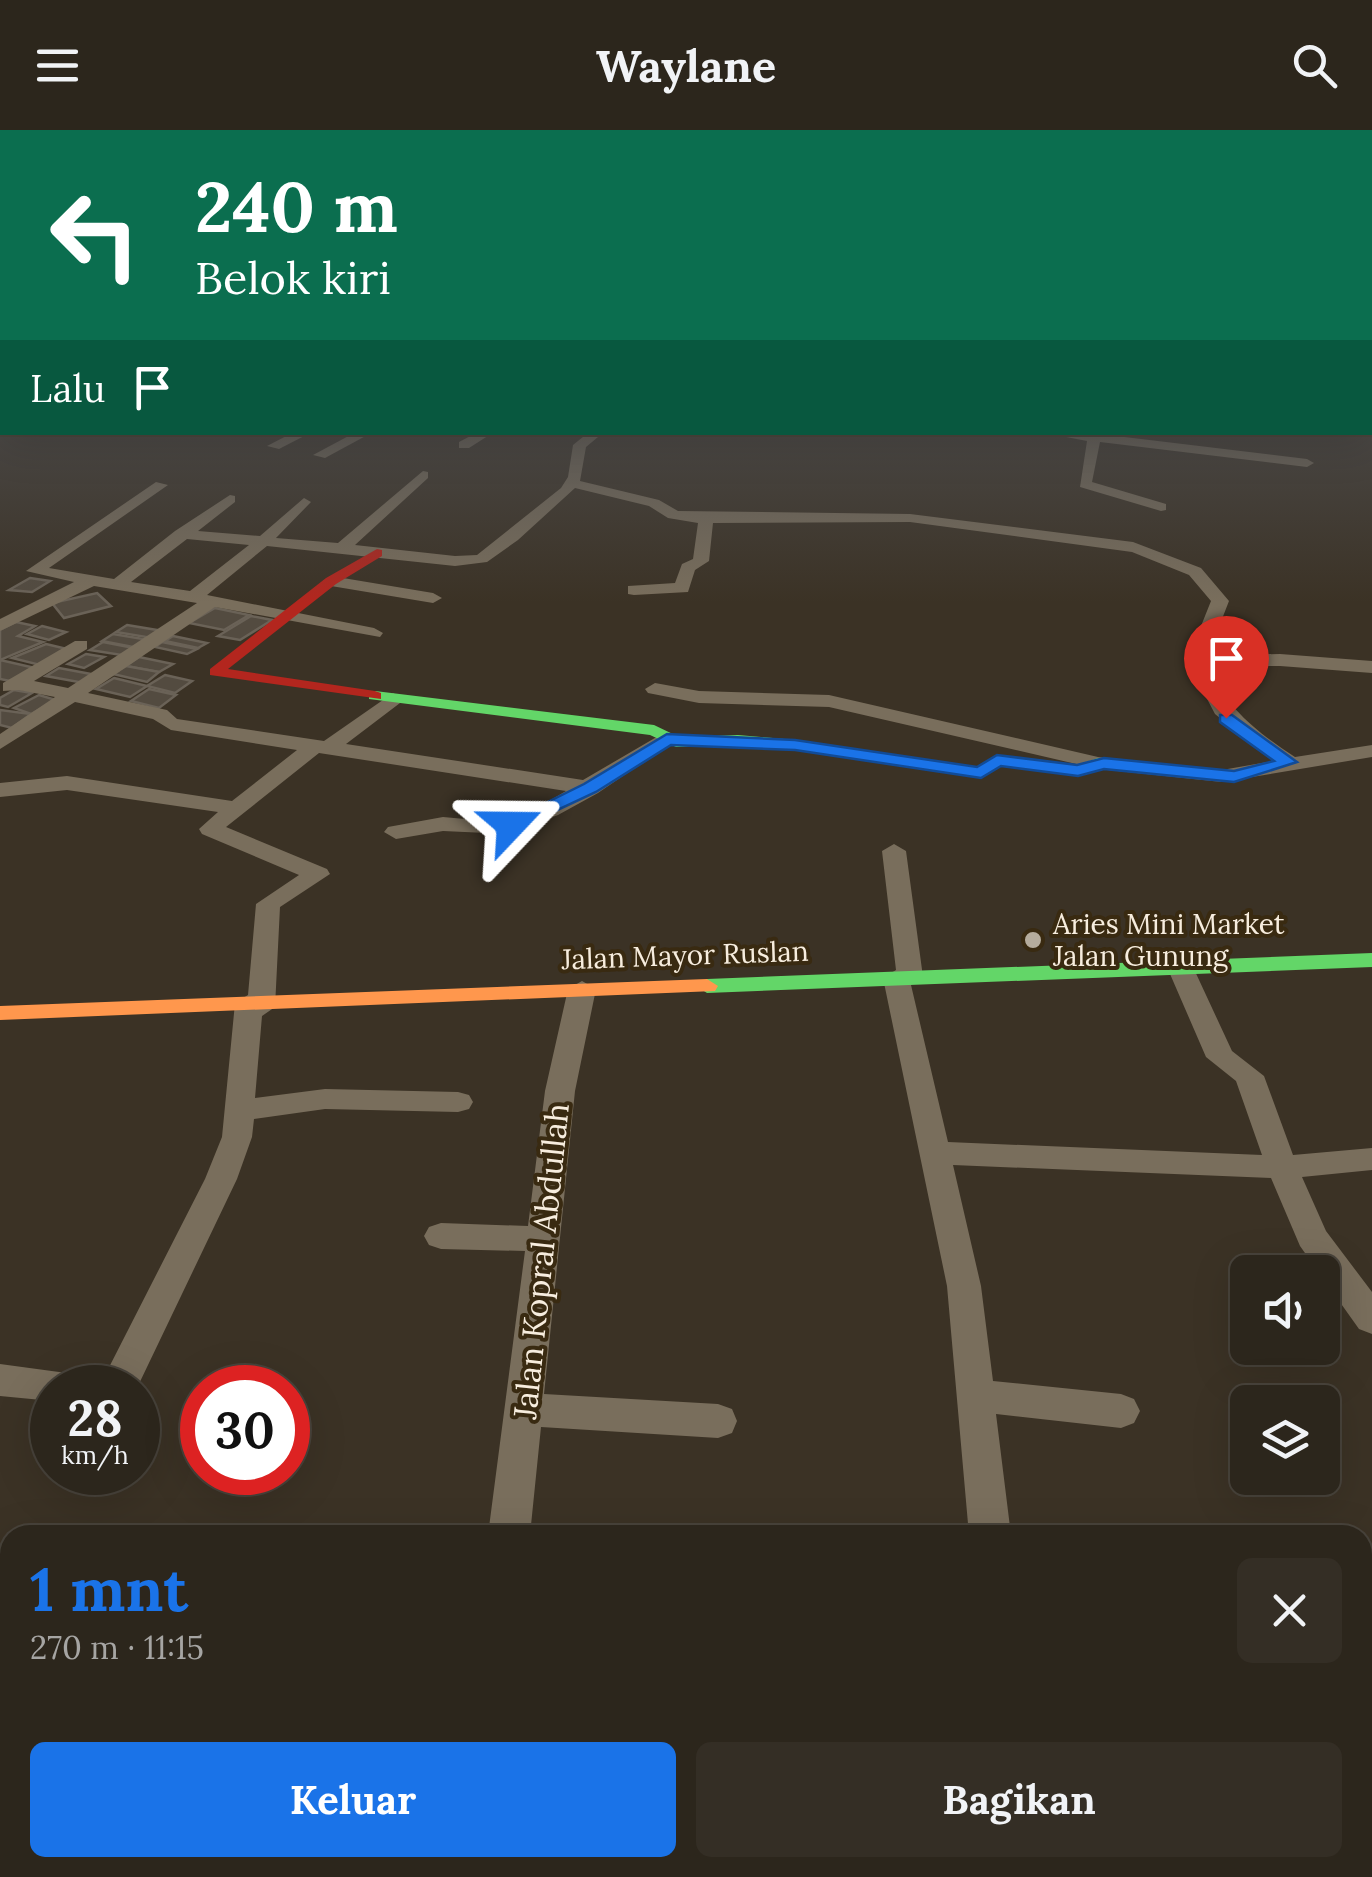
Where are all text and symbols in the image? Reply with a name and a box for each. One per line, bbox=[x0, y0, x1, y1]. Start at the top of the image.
text: Waylane bbox=[596, 37, 776, 94]
icon: menu bbox=[30, 38, 85, 93]
icon: search bbox=[1287, 38, 1342, 93]
text: 240 m bbox=[195, 162, 398, 251]
icon: left bbox=[30, 170, 160, 300]
text: Belok kiri bbox=[195, 249, 391, 306]
icon: arrive bbox=[125, 360, 180, 415]
text: Lalu bbox=[30, 364, 105, 412]
pin bbox=[1184, 616, 1269, 719]
icon: arrive bbox=[1199, 631, 1254, 686]
position arrow bbox=[459, 773, 563, 877]
place label: Aries Mini Market Jalan Gunung bbox=[1052, 906, 1285, 974]
marker: Aries Mini Market Jalan Gunung bbox=[1022, 929, 1044, 951]
street label: Jalan Mayor Ruslan bbox=[560, 933, 809, 977]
street label: Jalan Kopral Abdullah bbox=[504, 1101, 578, 1422]
map controls bbox=[1230, 1255, 1340, 1495]
button: sound bbox=[1230, 1255, 1340, 1365]
speed limit sign: 30 bbox=[180, 1365, 310, 1495]
button: layers bbox=[1230, 1385, 1340, 1495]
text: 28 bbox=[67, 1386, 123, 1450]
text: km/h bbox=[61, 1439, 129, 1471]
text: 1 mnt bbox=[30, 1551, 188, 1627]
button: close bbox=[1237, 1558, 1342, 1663]
text: 270 m · 11:15 bbox=[30, 1627, 204, 1668]
button: Keluar bbox=[30, 1742, 676, 1857]
button: Bagikan bbox=[696, 1742, 1342, 1857]

